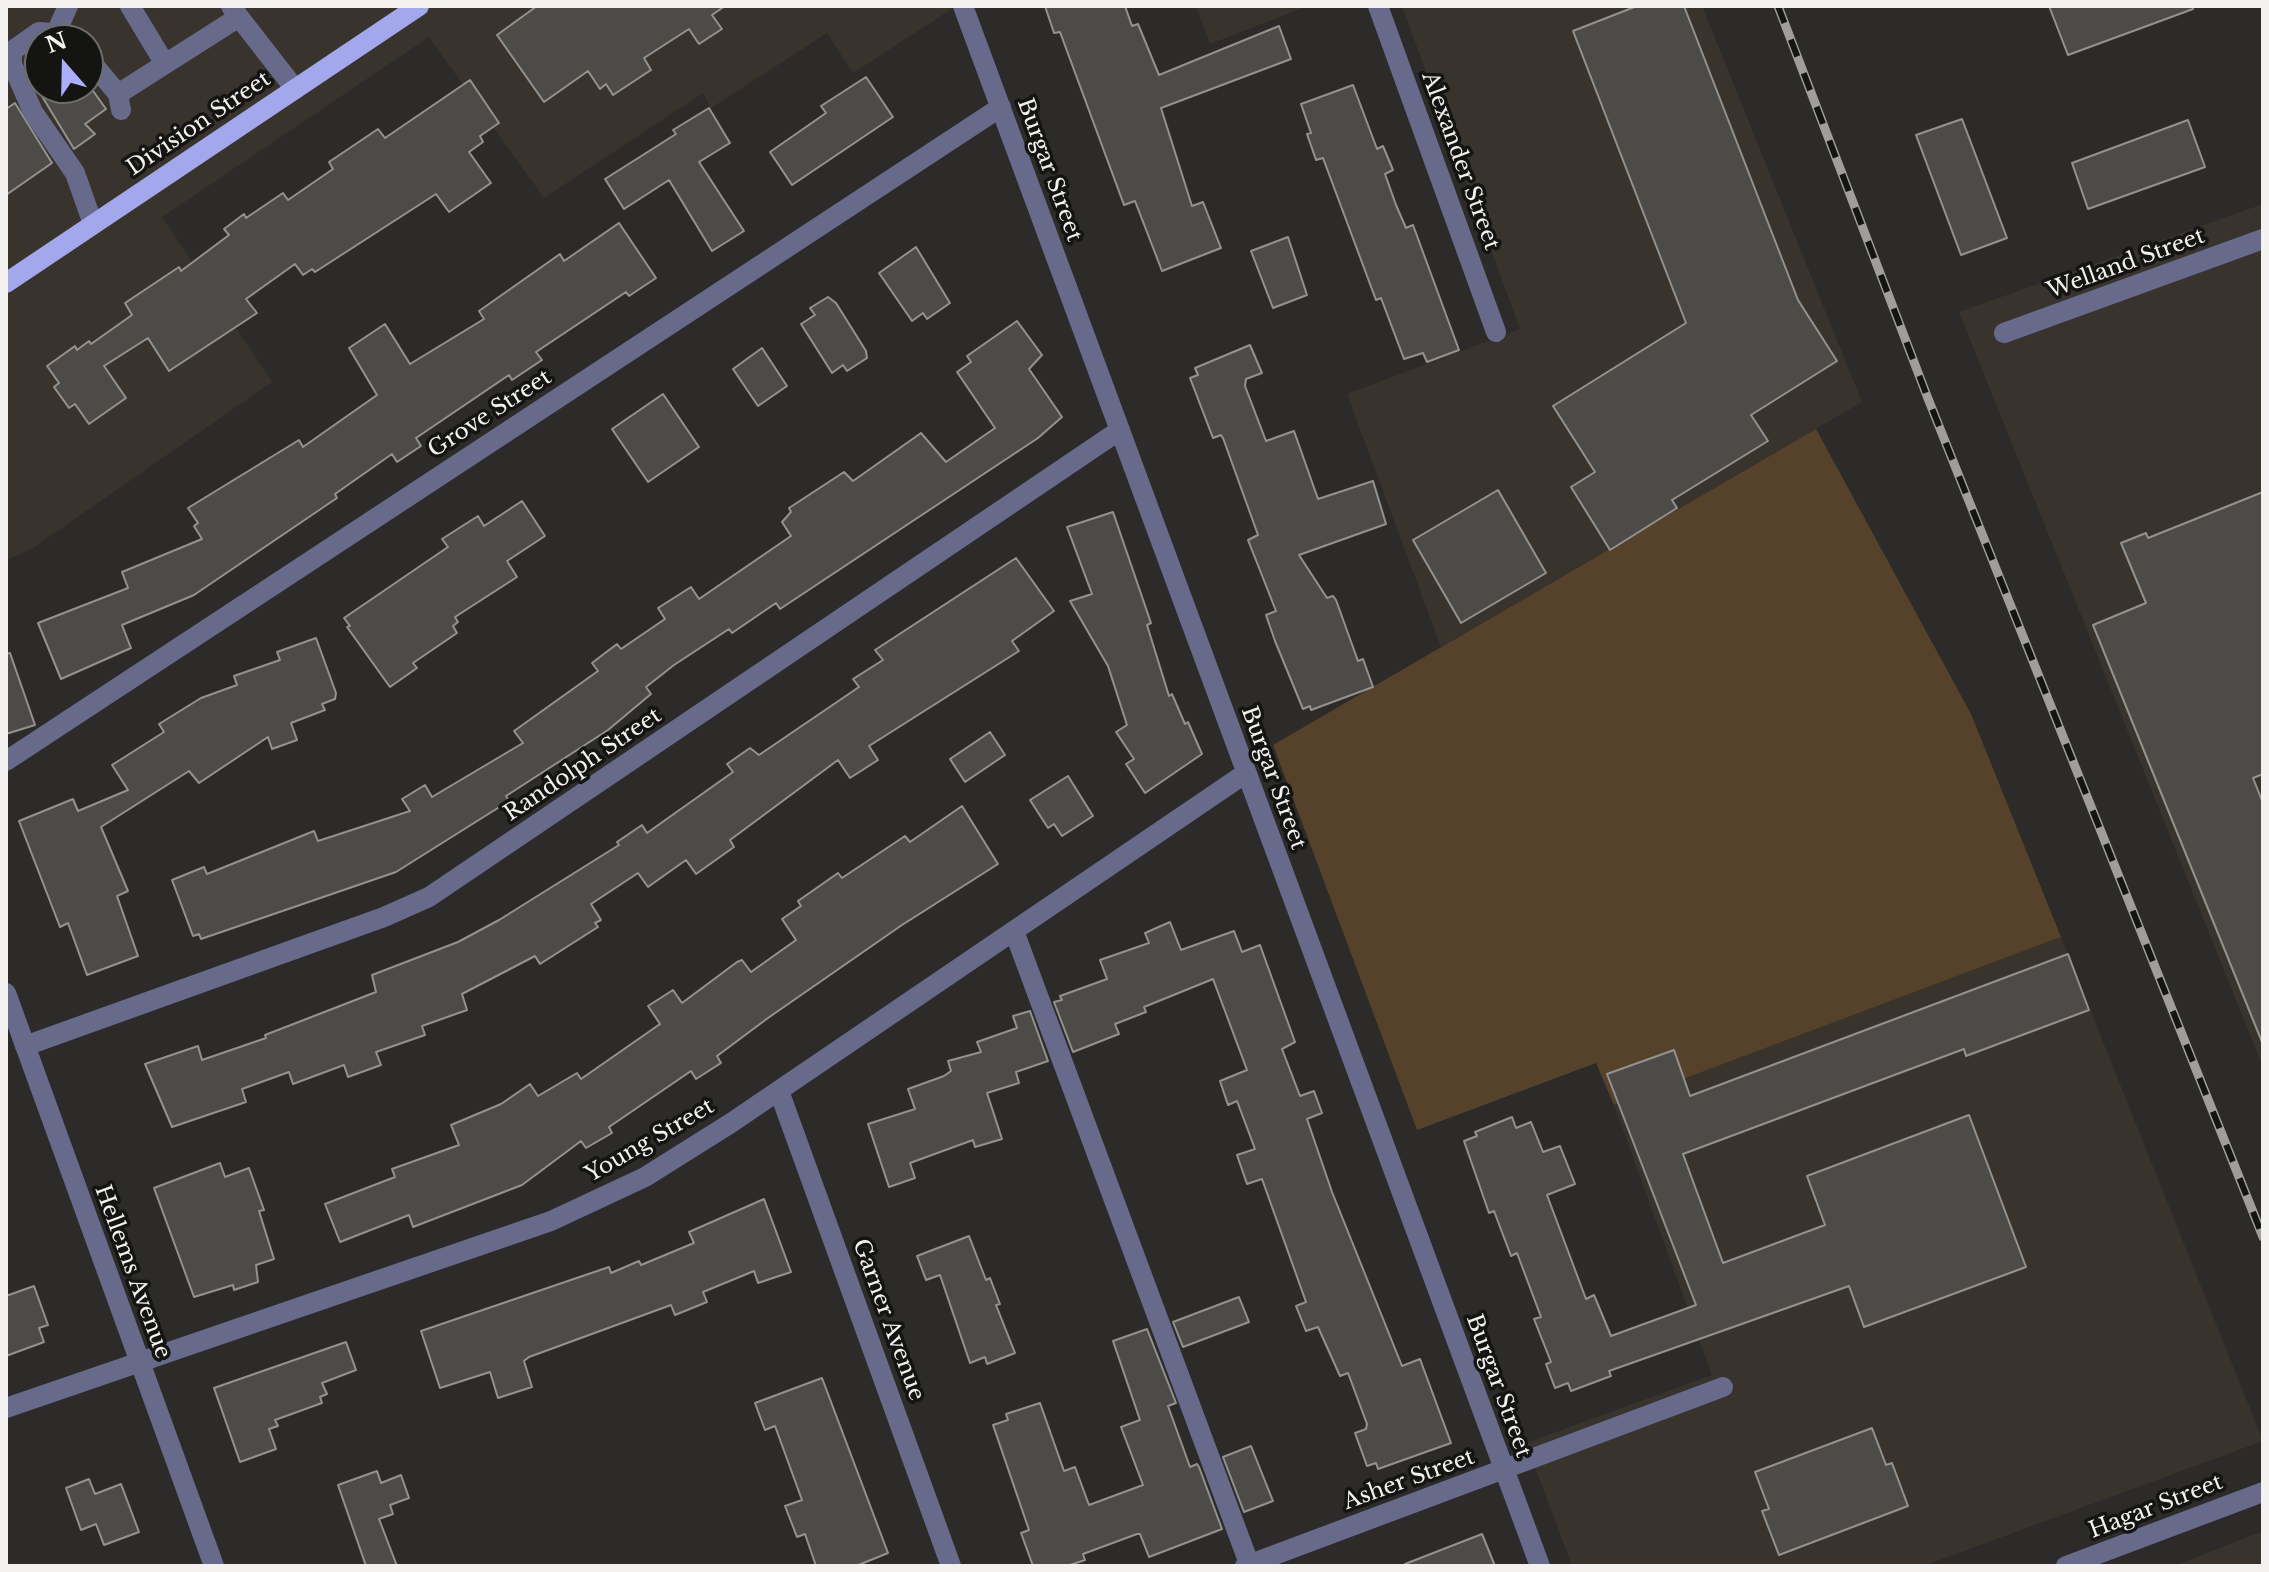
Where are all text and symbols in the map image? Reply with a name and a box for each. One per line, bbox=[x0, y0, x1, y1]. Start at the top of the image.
north arrow bbox=[24, 24, 104, 104]
text: N bbox=[42, 27, 71, 59]
street label: Division Street bbox=[122, 66, 276, 182]
street label: Alexander Street bbox=[1415, 68, 1505, 254]
street label: Burgar Street bbox=[1011, 95, 1087, 245]
street label: Welland Street bbox=[2044, 223, 2208, 305]
street label: Grove Street bbox=[424, 364, 556, 464]
street label: Randolph Street bbox=[499, 703, 667, 827]
street label: Burgar Street bbox=[1235, 703, 1311, 853]
street label: Young Street bbox=[581, 1094, 719, 1188]
street label: Hellems Avenue bbox=[88, 1182, 176, 1362]
street label: Garner Avenue bbox=[846, 1236, 930, 1404]
street label: Burgar Street bbox=[1460, 1311, 1536, 1461]
street label: Asher Street bbox=[1340, 1444, 1478, 1516]
street label: Hagar Street bbox=[2086, 1469, 2226, 1545]

